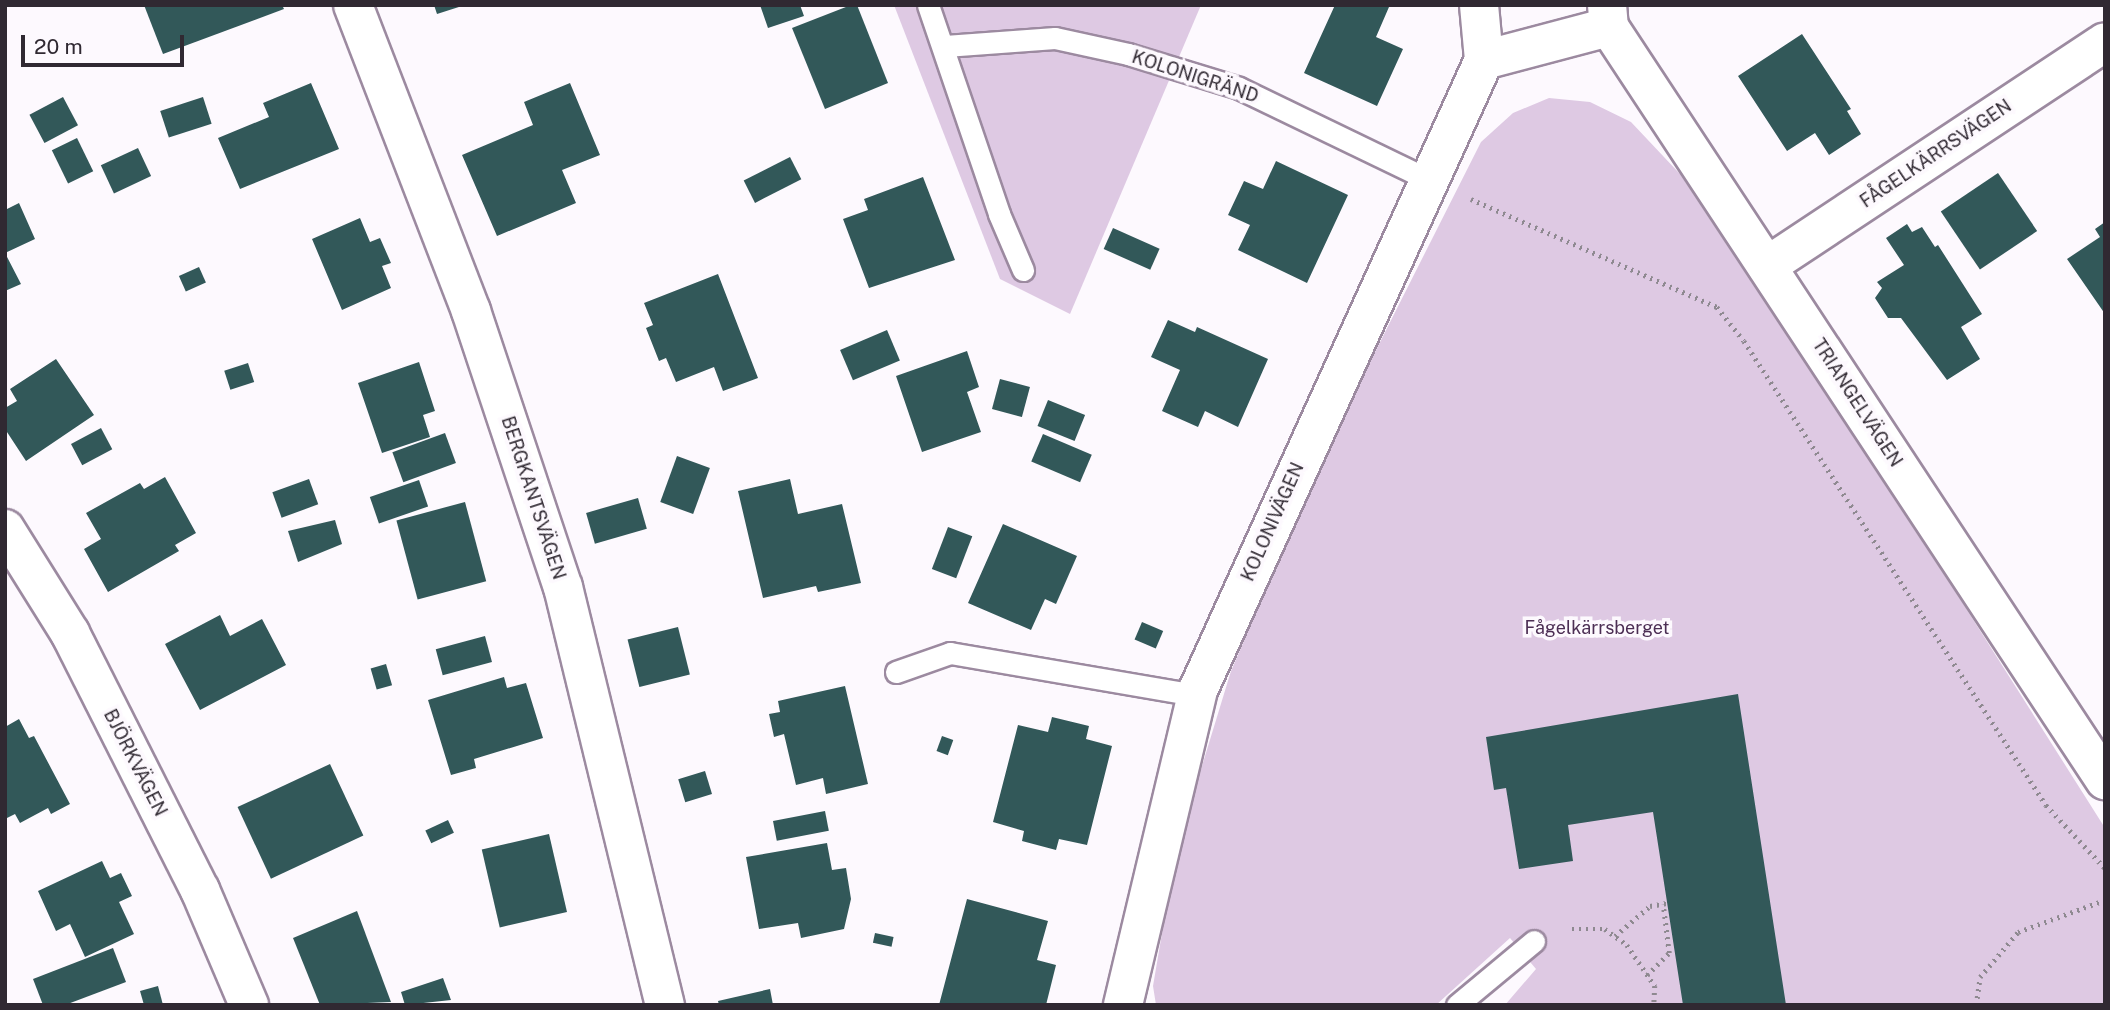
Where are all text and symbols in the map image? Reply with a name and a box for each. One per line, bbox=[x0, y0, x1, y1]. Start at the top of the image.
scale bar bbox=[24, 21, 187, 65]
text: 20 m bbox=[34, 34, 83, 59]
street label: KOLONIGRÄND bbox=[1129, 46, 1261, 108]
street label: FÅGELKÄRRSVÄGEN bbox=[1856, 95, 2016, 213]
street label: TRIANGELVÄGEN bbox=[1808, 335, 1906, 471]
street label: BERGKANTSVÄGEN bbox=[496, 414, 570, 582]
street label: KOLONIVÄGEN bbox=[1237, 459, 1309, 585]
park label: Fågelkärrsberget bbox=[1524, 617, 1670, 639]
street label: BJÖRKVÄGEN bbox=[99, 706, 171, 820]

